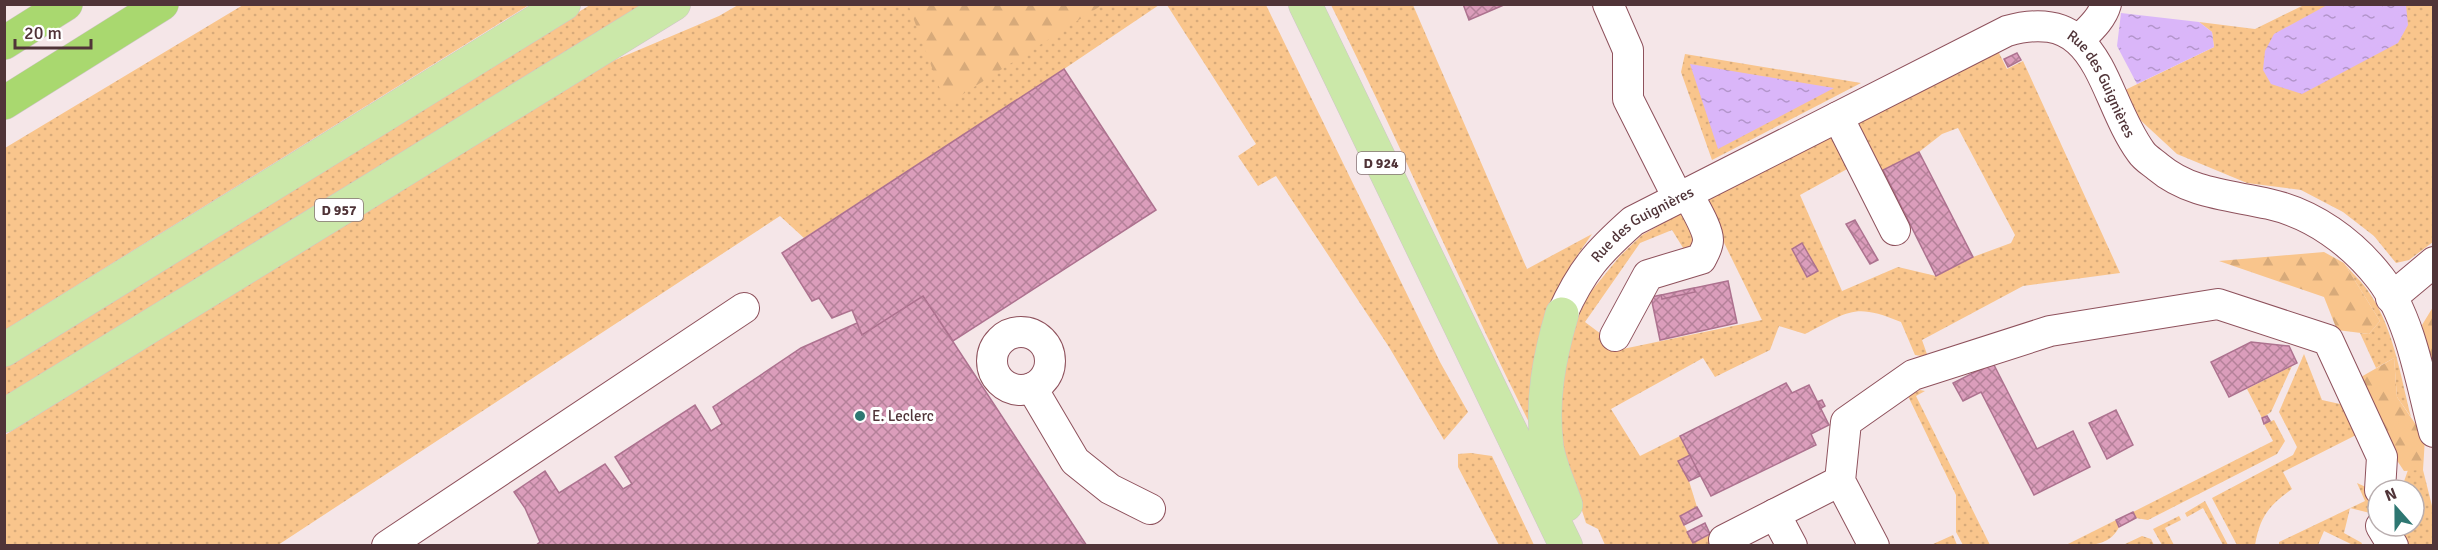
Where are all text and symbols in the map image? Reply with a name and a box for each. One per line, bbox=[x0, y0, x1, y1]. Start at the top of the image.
scale bar bbox=[15, 12, 92, 50]
text: 20 m bbox=[24, 22, 62, 44]
street label: Rue des Guignières bbox=[2064, 26, 2139, 141]
road number: D 924 bbox=[1357, 152, 1405, 174]
street label: Rue des Guignières bbox=[1587, 183, 1697, 266]
road number: D 957 bbox=[315, 199, 363, 221]
place label: E. Leclerc bbox=[872, 407, 934, 425]
marker: E. Leclerc bbox=[853, 409, 867, 423]
north arrow bbox=[2366, 478, 2426, 538]
text: N bbox=[2382, 484, 2400, 506]

